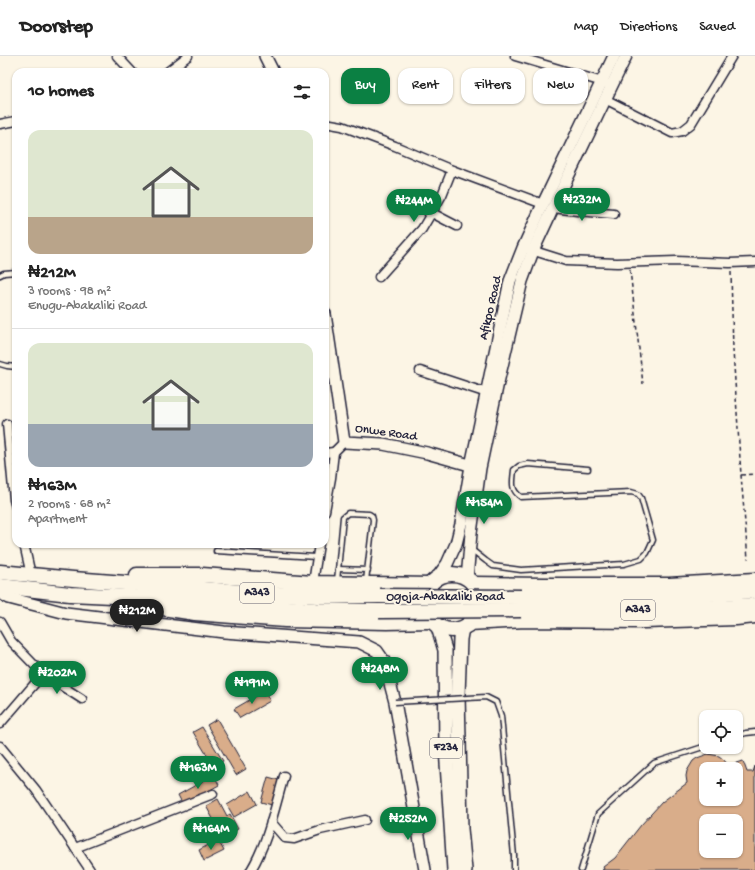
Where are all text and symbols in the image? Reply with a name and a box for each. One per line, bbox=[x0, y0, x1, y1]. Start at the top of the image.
text: Doorstep bbox=[20, 16, 93, 39]
text: Map bbox=[574, 19, 598, 36]
text: Directions bbox=[620, 19, 677, 36]
text: Saved bbox=[699, 19, 735, 36]
chip: Buy bbox=[341, 68, 390, 104]
chip: Rent bbox=[398, 68, 453, 104]
chip: Filters bbox=[461, 68, 525, 104]
chip: New bbox=[533, 68, 588, 104]
icon: filters bbox=[291, 81, 313, 103]
text: 10 homes bbox=[28, 82, 94, 102]
icon: home bbox=[135, 156, 207, 228]
pin: ₦232M bbox=[554, 188, 610, 222]
pin: ₦244M bbox=[386, 189, 442, 223]
text: ₦232M bbox=[563, 193, 601, 208]
text: ₦244M bbox=[395, 194, 433, 209]
text: ₦212M bbox=[28, 264, 76, 284]
street label: Afikpo Road bbox=[476, 273, 506, 341]
text: 3 rooms · 98 m² bbox=[28, 284, 111, 299]
text: Enugu-Abakaliki Road bbox=[28, 299, 146, 314]
icon: home bbox=[135, 369, 207, 441]
street label: Onwe Road bbox=[354, 421, 419, 445]
text: ₦163M bbox=[28, 477, 76, 497]
pin: ₦154M bbox=[456, 491, 512, 525]
text: ₦154M bbox=[466, 496, 502, 511]
text: 2 rooms · 68 m² bbox=[28, 497, 111, 512]
text: Apartment bbox=[28, 512, 87, 527]
road number: A343 bbox=[240, 583, 274, 603]
street label: Ogoja-Abakaliki Road bbox=[386, 590, 505, 605]
pin: ₦212M bbox=[109, 599, 165, 633]
road number: A343 bbox=[621, 600, 655, 620]
text: ₦212M bbox=[119, 604, 155, 619]
pin: ₦248M bbox=[352, 657, 408, 691]
pin: ₦202M bbox=[29, 661, 85, 695]
text: ₦248M bbox=[361, 662, 399, 677]
text: ₦202M bbox=[38, 666, 76, 681]
pin: ₦191M bbox=[224, 671, 280, 705]
text: ₦191M bbox=[234, 676, 270, 691]
map controls bbox=[699, 710, 743, 858]
button: locate bbox=[699, 710, 743, 754]
road number: F234 bbox=[430, 738, 462, 758]
pin: ₦163M bbox=[170, 756, 226, 790]
text: ₦163M bbox=[180, 761, 217, 776]
button: + bbox=[699, 762, 743, 806]
pin: ₦252M bbox=[380, 807, 436, 841]
text: ₦252M bbox=[389, 812, 427, 827]
button: − bbox=[699, 814, 743, 858]
pin: ₦164M bbox=[183, 817, 239, 851]
text: ₦164M bbox=[193, 822, 229, 837]

